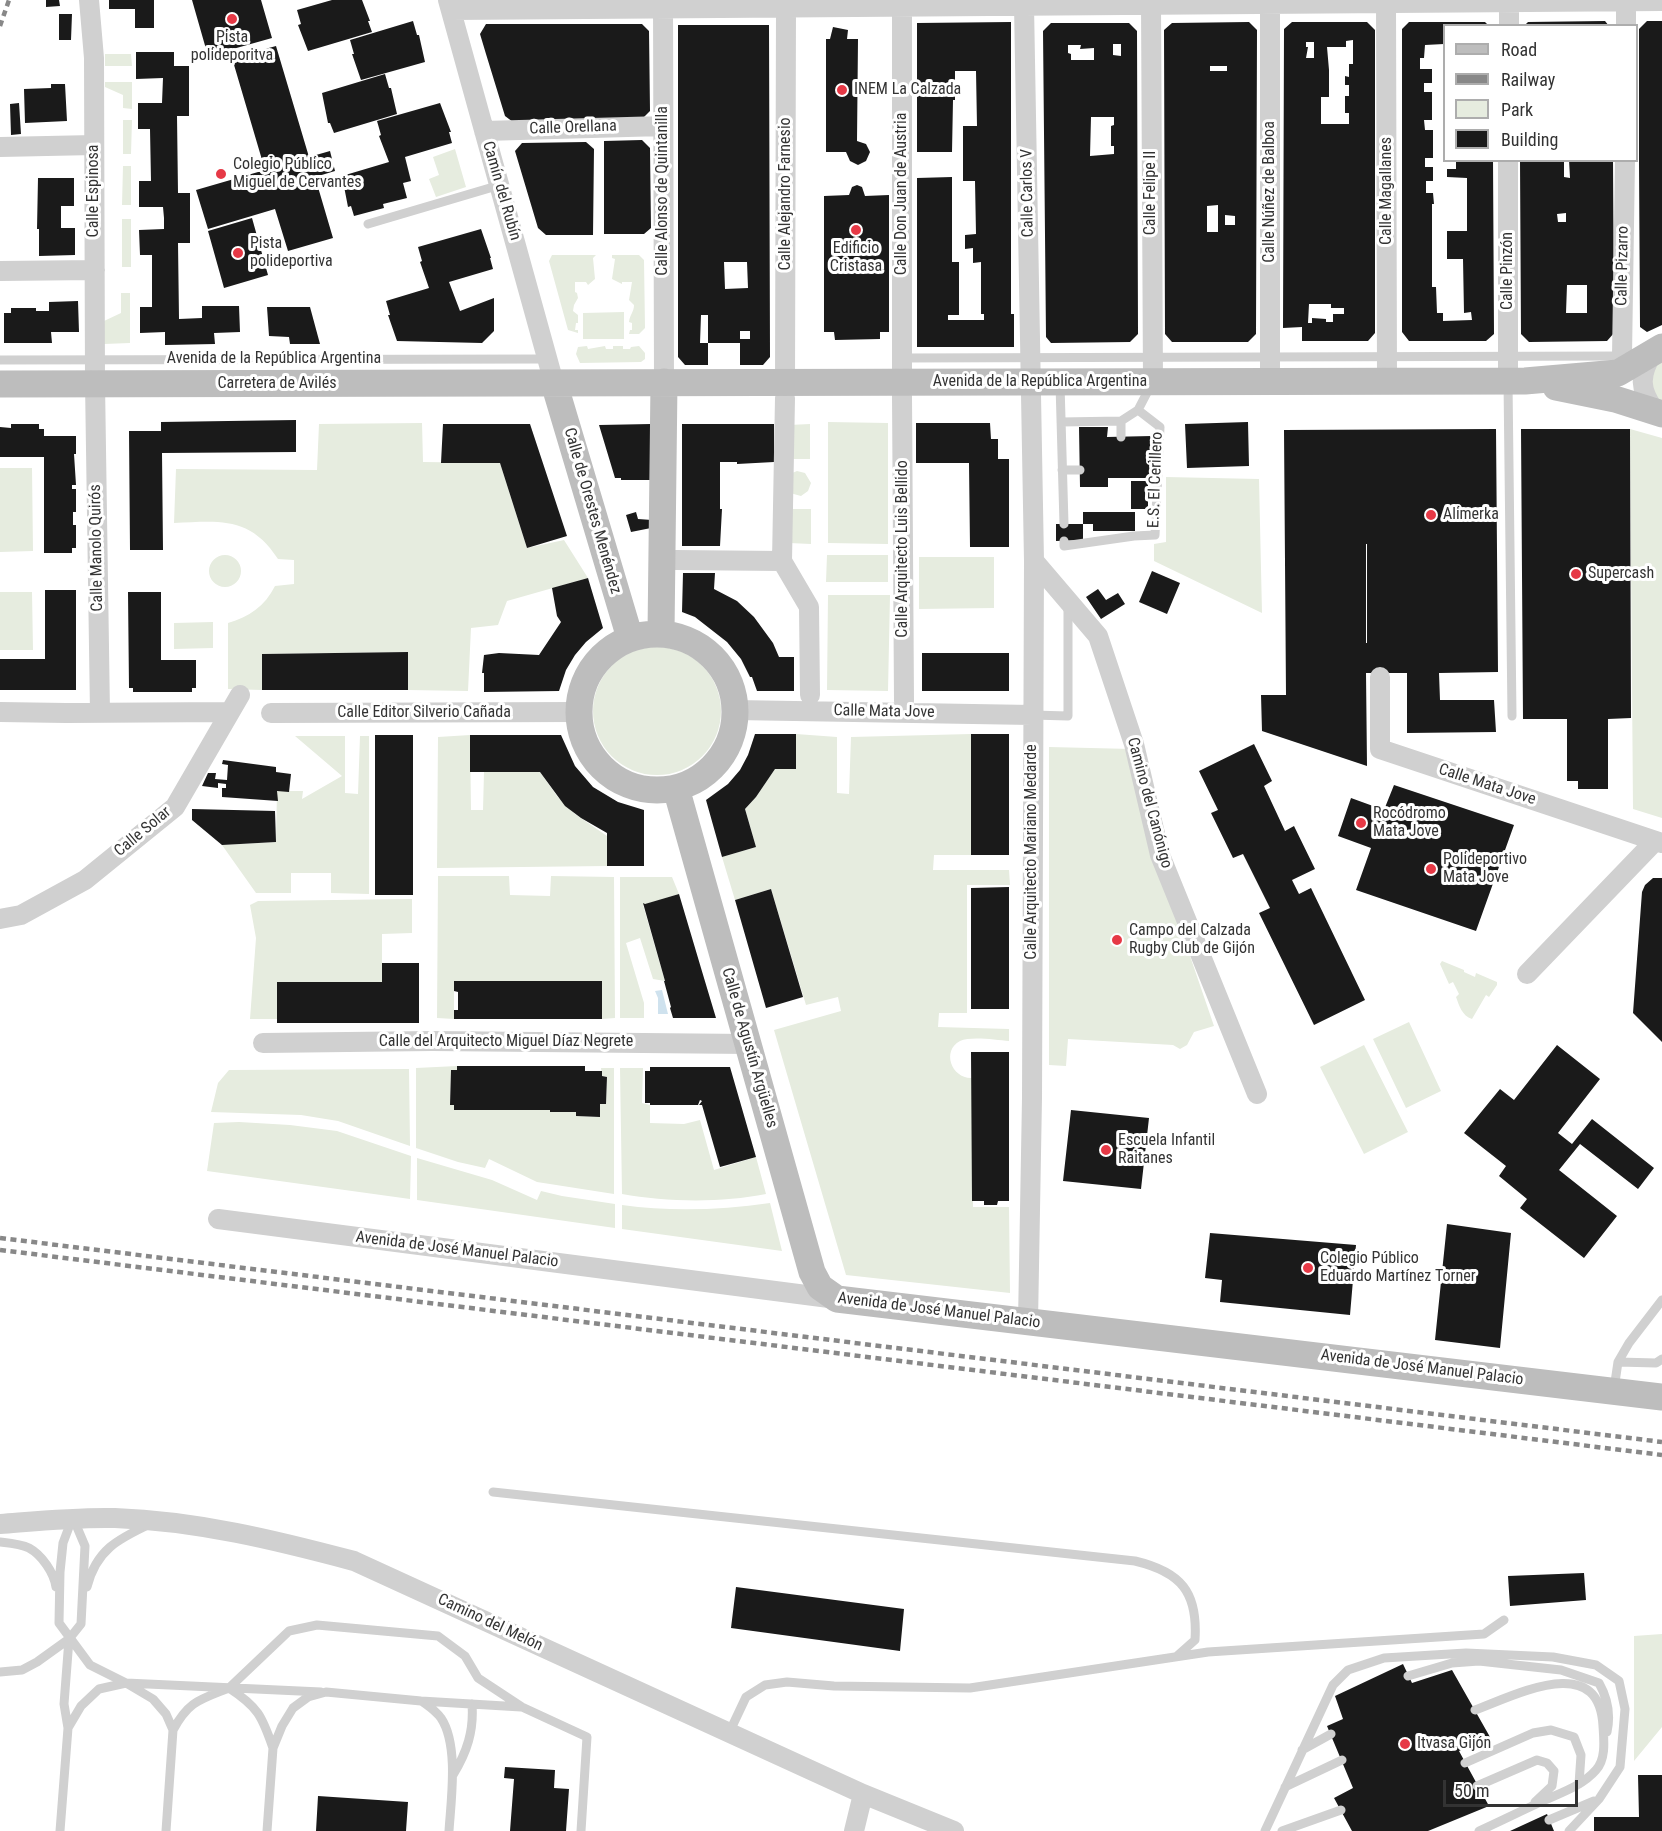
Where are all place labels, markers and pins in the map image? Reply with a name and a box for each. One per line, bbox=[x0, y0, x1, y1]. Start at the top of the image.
marker: Pista polideporitva bbox=[225, 12, 239, 26]
place label: Pista polideporitva bbox=[191, 28, 273, 66]
place label: INEM La Calzada bbox=[854, 80, 961, 100]
marker: INEM La Calzada bbox=[835, 83, 849, 97]
place label: Colegio Público Miguel de Cervantes bbox=[233, 155, 362, 193]
marker: Colegio Público Miguel de Cervantes bbox=[214, 167, 228, 181]
marker: Edificio Cristasa bbox=[849, 223, 863, 237]
place label: Pista polideportiva bbox=[250, 234, 333, 272]
place label: Edificio Cristasa bbox=[830, 239, 882, 277]
marker: Pista polideportiva bbox=[231, 246, 245, 260]
place label: Alimerka bbox=[1443, 505, 1499, 525]
marker: Alimerka bbox=[1424, 508, 1438, 522]
place label: Supercash bbox=[1588, 564, 1654, 584]
marker: Supercash bbox=[1569, 567, 1583, 581]
place label: Rocódromo Mata Jove bbox=[1373, 804, 1446, 842]
marker: Rocódromo Mata Jove bbox=[1354, 816, 1368, 830]
place label: Polideportivo Mata Jove bbox=[1443, 850, 1527, 888]
marker: Polideportivo Mata Jove bbox=[1424, 862, 1438, 876]
place label: Campo del Calzada Rugby Club de Gijón bbox=[1129, 921, 1255, 959]
marker: Campo del Calzada Rugby Club de Gijón bbox=[1110, 933, 1124, 947]
place label: Escuela Infantil Raitanes bbox=[1118, 1131, 1215, 1169]
marker: Escuela Infantil Raitanes bbox=[1099, 1143, 1113, 1157]
place label: Colegio Público Eduardo Martínez Torner bbox=[1320, 1249, 1476, 1287]
marker: Colegio Público Eduardo Martínez Torner bbox=[1301, 1261, 1315, 1275]
place label: Itvasa Gijón bbox=[1417, 1734, 1491, 1754]
marker: Itvasa Gijón bbox=[1398, 1737, 1412, 1751]

